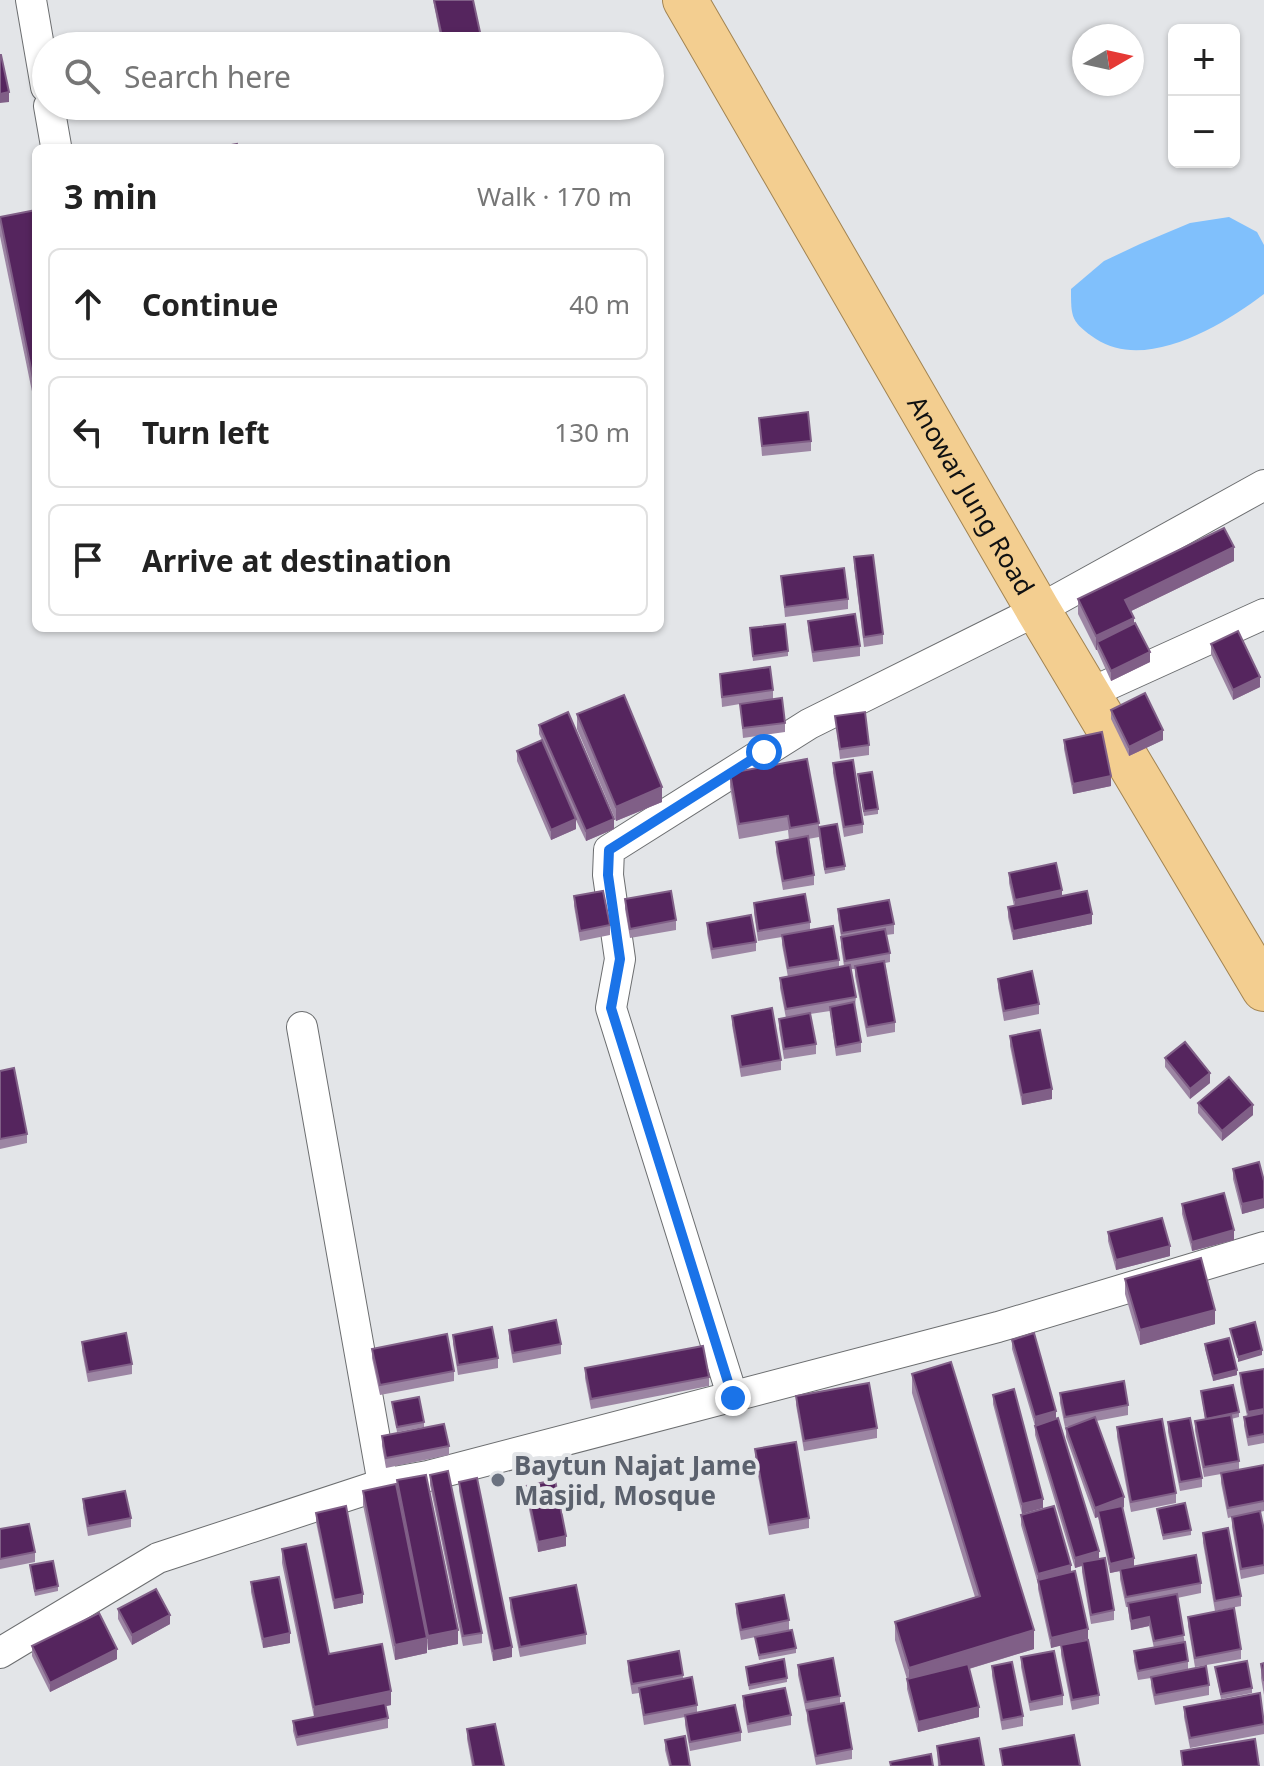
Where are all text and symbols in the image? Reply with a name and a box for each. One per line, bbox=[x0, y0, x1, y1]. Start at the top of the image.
north arrow bbox=[1072, 24, 1144, 96]
map controls bbox=[1168, 24, 1240, 168]
button: + bbox=[1168, 24, 1240, 96]
search box bbox=[32, 32, 664, 120]
icon: search bbox=[60, 54, 104, 98]
text: Search here bbox=[124, 56, 291, 97]
button: − bbox=[1168, 96, 1240, 168]
text: 3 min bbox=[64, 173, 158, 219]
text: Walk · 170 m bbox=[477, 178, 632, 214]
icon: ahead bbox=[66, 282, 110, 326]
text: Continue bbox=[142, 284, 278, 325]
text: 40 m bbox=[569, 286, 630, 322]
street label: Anowar Jung Road bbox=[900, 389, 1043, 601]
icon: left bbox=[66, 410, 110, 454]
text: Turn left bbox=[142, 412, 270, 453]
text: 130 m bbox=[554, 414, 630, 450]
icon: arrive bbox=[66, 538, 110, 582]
text: Arrive at destination bbox=[142, 540, 452, 581]
route start bbox=[746, 734, 782, 770]
route end bbox=[715, 1380, 751, 1416]
place label: Baytun Najat Jame Masjid, Mosque bbox=[514, 1447, 757, 1513]
marker: Baytun Najat Jame Masjid, Mosque bbox=[489, 1471, 507, 1489]

